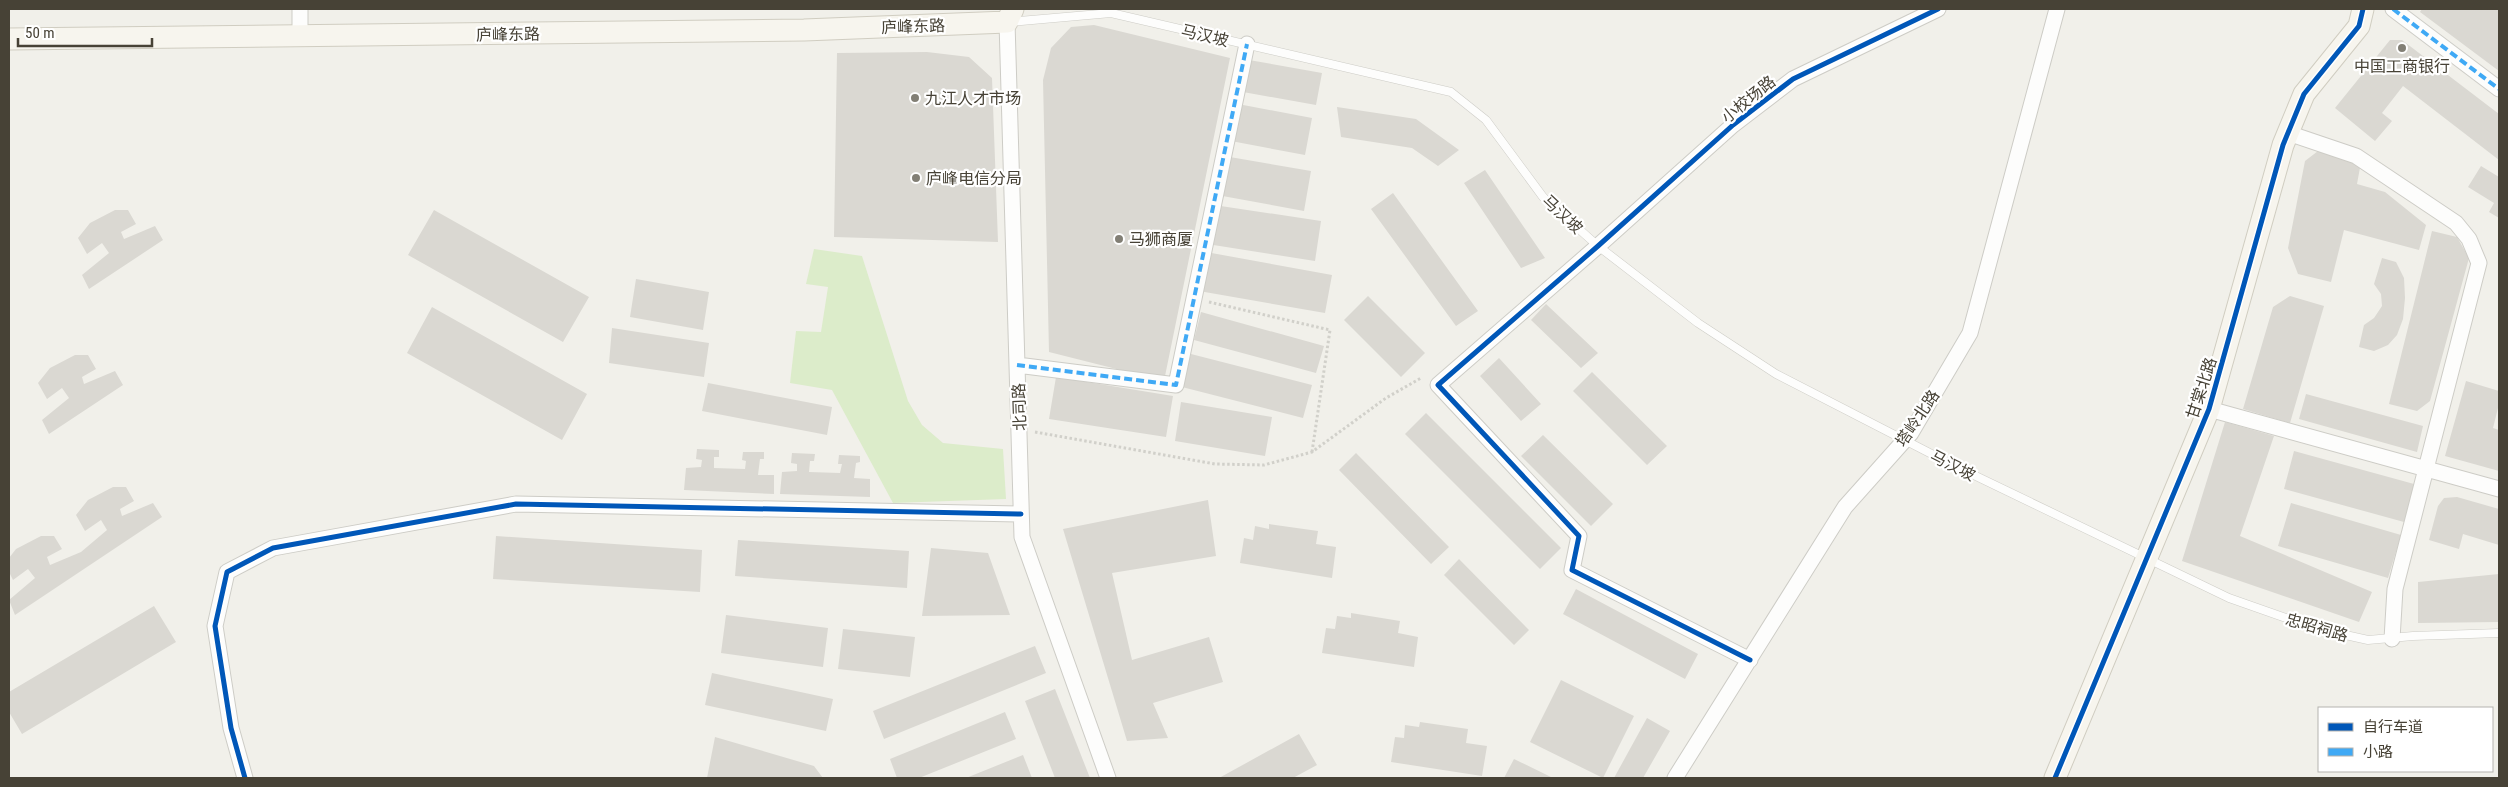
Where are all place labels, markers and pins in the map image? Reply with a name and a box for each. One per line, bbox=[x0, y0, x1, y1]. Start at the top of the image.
marker: 中国工商银行 bbox=[2396, 42, 2408, 54]
place label: 中国工商银行 bbox=[2354, 57, 2450, 76]
place label: 九江人才市场 bbox=[925, 89, 1021, 108]
marker: 九江人才市场 bbox=[909, 92, 921, 104]
place label: 庐峰电信分局 bbox=[926, 169, 1022, 188]
marker: 庐峰电信分局 bbox=[910, 172, 922, 184]
place label: 马狮商厦 bbox=[1129, 230, 1193, 249]
marker: 马狮商厦 bbox=[1113, 233, 1125, 245]

